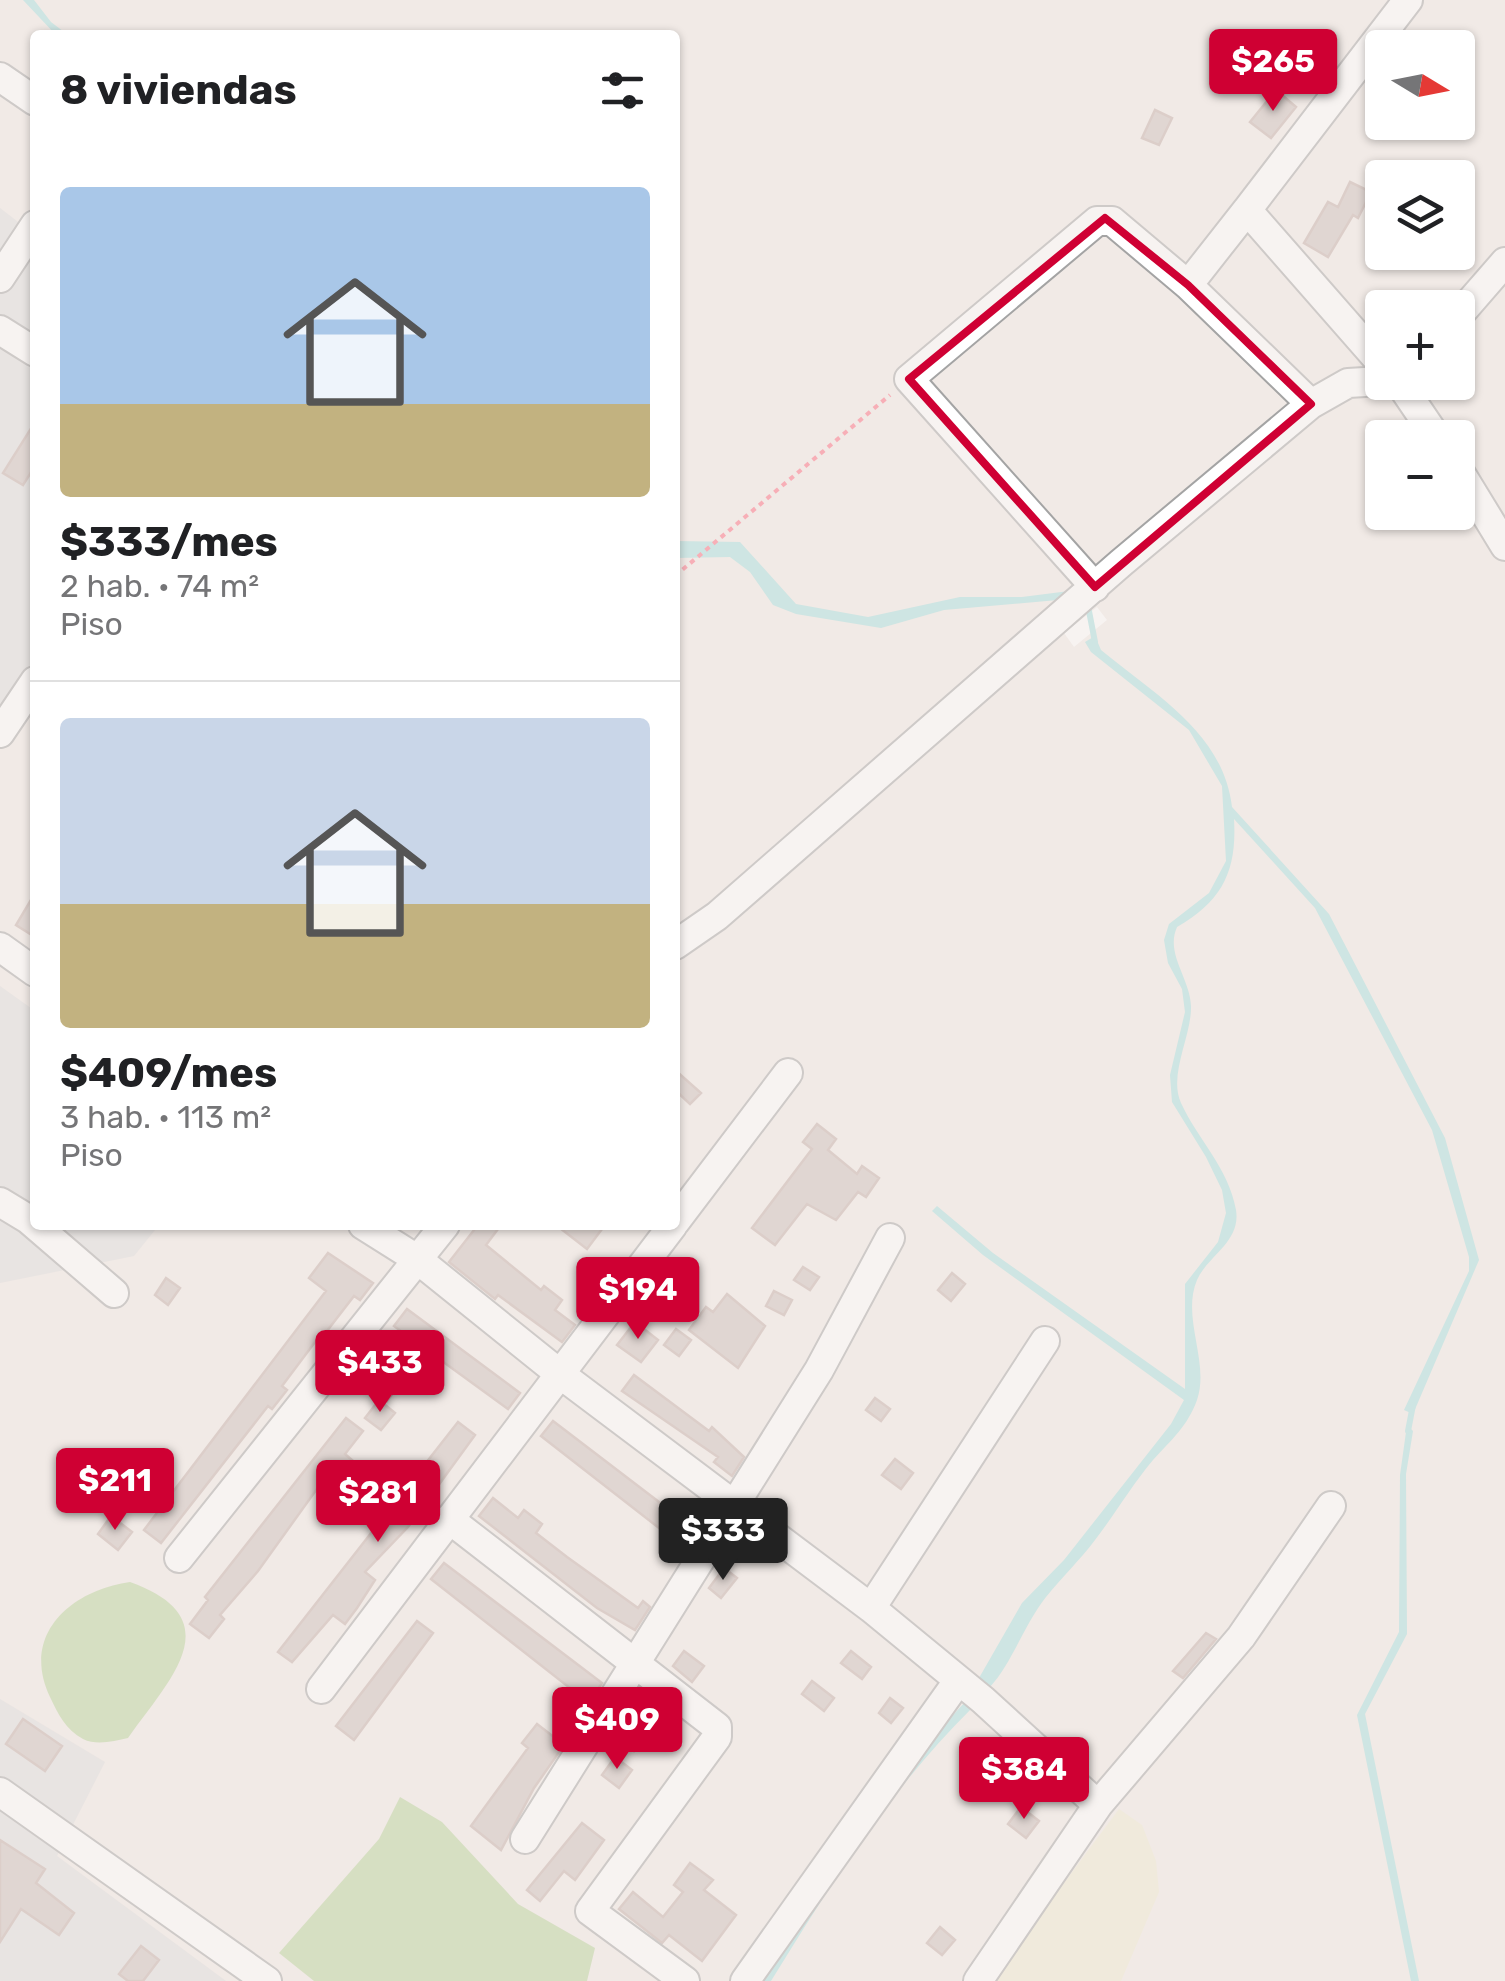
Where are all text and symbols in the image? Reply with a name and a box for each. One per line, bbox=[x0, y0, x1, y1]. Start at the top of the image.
pin: $265 bbox=[1214, 29, 1332, 114]
north arrow bbox=[1365, 30, 1475, 140]
map controls bbox=[1365, 30, 1475, 530]
text: $265 bbox=[1231, 42, 1315, 80]
icon: filters bbox=[595, 63, 650, 118]
text: 8 viviendas bbox=[60, 65, 297, 115]
button: layers bbox=[1365, 160, 1475, 270]
icon: home bbox=[265, 252, 445, 432]
button: + bbox=[1365, 290, 1475, 400]
button: − bbox=[1365, 420, 1475, 530]
text: $333/mes bbox=[60, 517, 278, 567]
text: 2 hab. · 74 m² bbox=[60, 567, 259, 605]
text: Piso bbox=[60, 605, 123, 643]
icon: home bbox=[265, 783, 445, 963]
text: $409/mes bbox=[60, 1048, 277, 1098]
text: 3 hab. · 113 m² bbox=[60, 1098, 271, 1136]
text: Piso bbox=[60, 1136, 123, 1174]
pin: $194 bbox=[579, 1257, 697, 1342]
text: $194 bbox=[598, 1270, 678, 1308]
pin: $433 bbox=[321, 1330, 439, 1415]
text: $433 bbox=[337, 1343, 423, 1381]
pin: $211 bbox=[56, 1448, 174, 1533]
pin: $281 bbox=[319, 1460, 437, 1545]
text: $211 bbox=[78, 1461, 152, 1499]
text: $281 bbox=[338, 1473, 418, 1511]
pin: $333 bbox=[664, 1498, 782, 1583]
text: $333 bbox=[681, 1511, 765, 1549]
pin: $409 bbox=[558, 1687, 676, 1772]
text: $409 bbox=[574, 1700, 660, 1738]
pin: $384 bbox=[965, 1737, 1083, 1822]
text: $384 bbox=[981, 1750, 1067, 1788]

